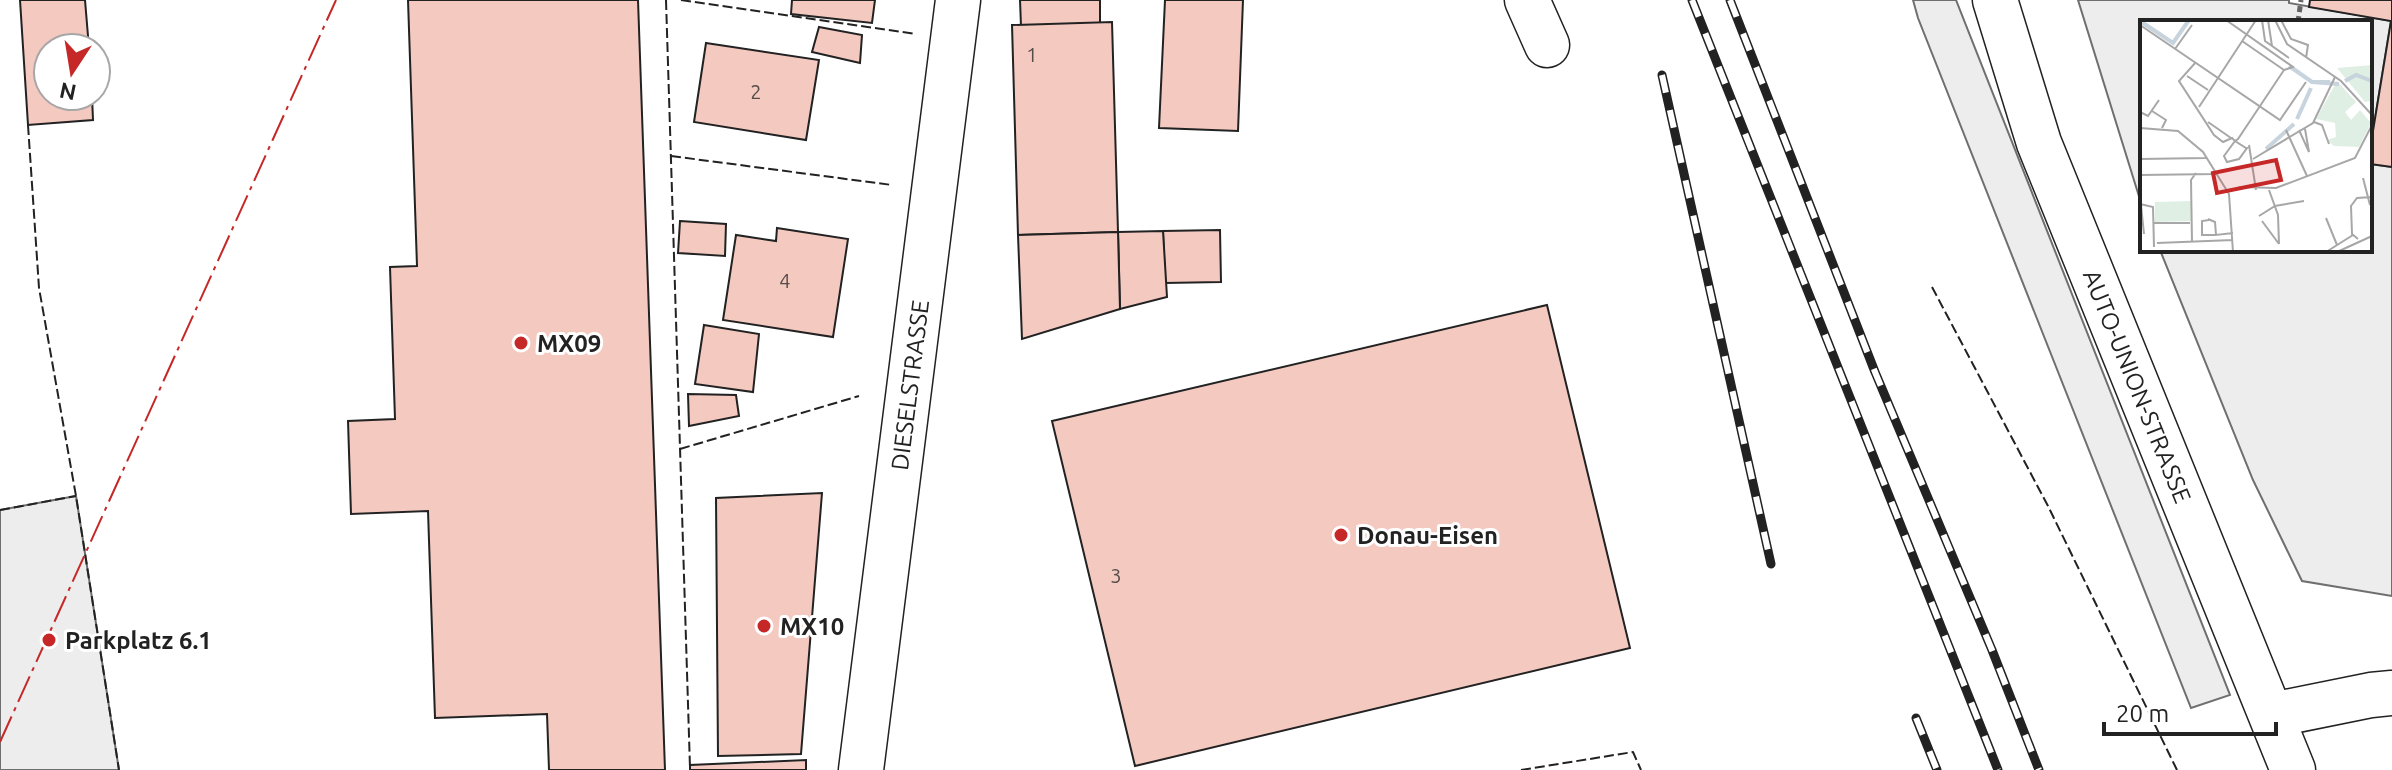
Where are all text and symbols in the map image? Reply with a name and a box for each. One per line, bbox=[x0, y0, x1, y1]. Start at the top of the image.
inset map bbox=[2140, 20, 2372, 252]
north arrow bbox=[32, 32, 112, 112]
house number: 1 bbox=[1026, 43, 1038, 66]
text: N bbox=[57, 78, 78, 106]
house number: 2 bbox=[750, 80, 762, 103]
street label: AUTO-UNION-STRASSE bbox=[2078, 266, 2197, 507]
house number: 4 bbox=[779, 269, 791, 292]
street label: DIESELSTRASSE bbox=[885, 298, 934, 472]
place label: MX09 bbox=[537, 330, 601, 357]
marker: MX09 bbox=[512, 334, 530, 352]
place label: Donau-Eisen bbox=[1357, 522, 1498, 549]
marker: Donau-Eisen bbox=[1332, 526, 1350, 544]
house number: 3 bbox=[1110, 564, 1122, 587]
place label: MX10 bbox=[780, 613, 844, 640]
marker: MX10 bbox=[755, 617, 773, 635]
place label: Parkplatz 6.1 bbox=[65, 627, 212, 654]
marker: Parkplatz 6.1 bbox=[40, 631, 58, 649]
scale bar bbox=[2104, 686, 2276, 736]
text: 20 m bbox=[2116, 700, 2169, 727]

